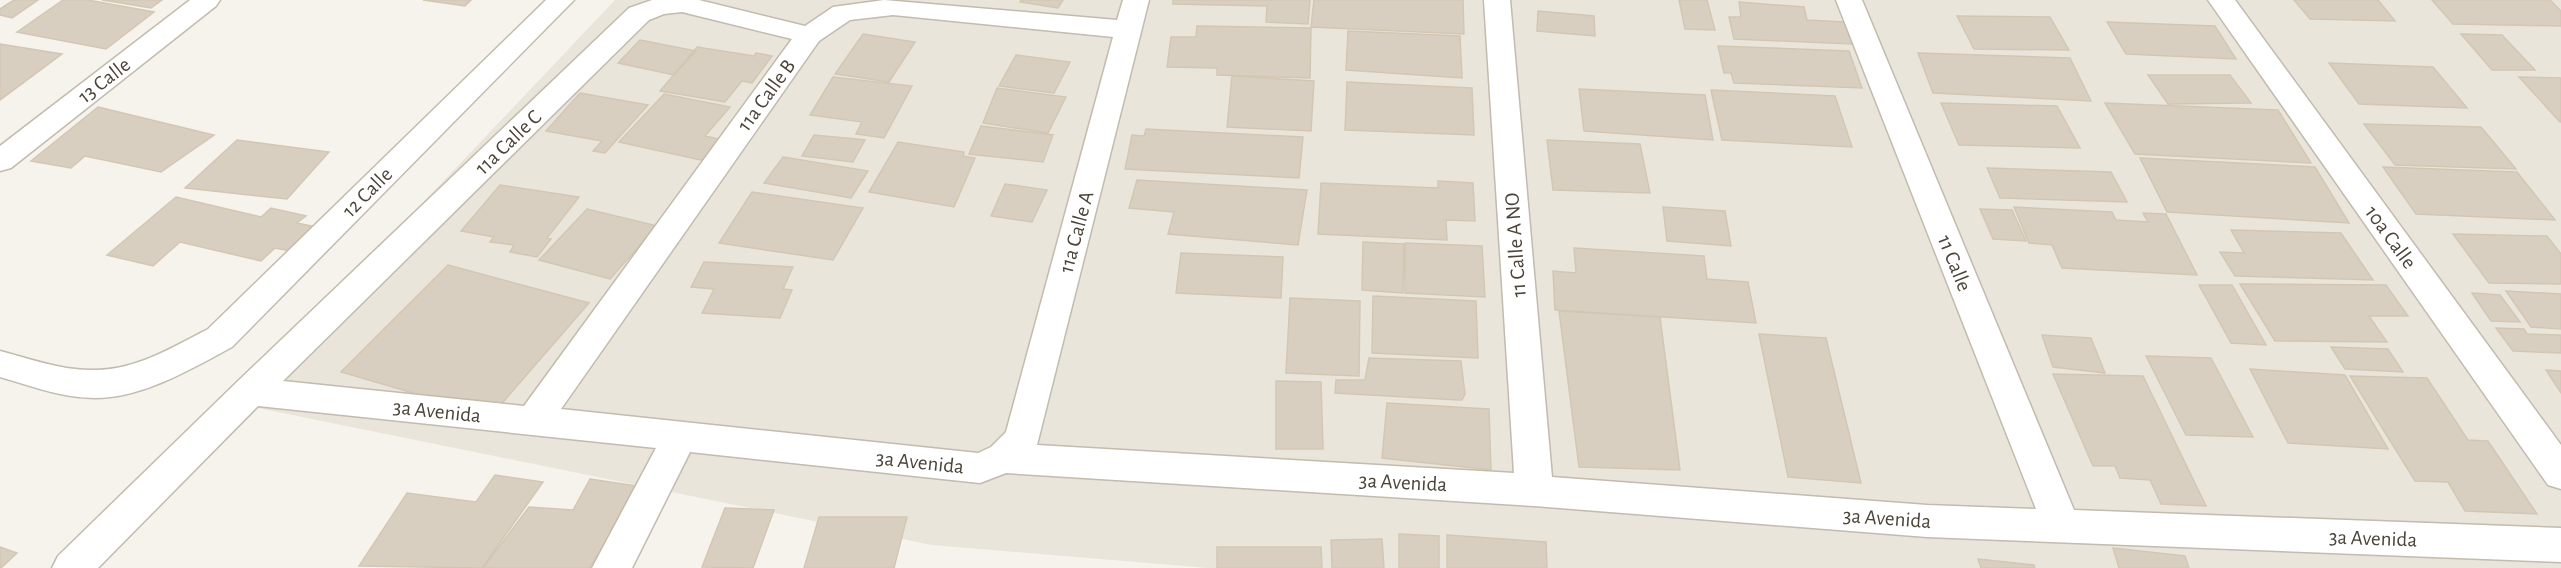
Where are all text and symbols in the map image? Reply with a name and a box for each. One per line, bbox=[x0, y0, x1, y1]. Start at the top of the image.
street label: 13 Calle bbox=[74, 54, 134, 107]
street label: 11a Calle B bbox=[734, 56, 799, 135]
street label: 11a Calle C bbox=[471, 106, 545, 179]
street label: 12 Calle bbox=[338, 163, 396, 221]
street label: 11a Calle A bbox=[1055, 189, 1097, 275]
street label: 11 Calle A NO bbox=[1501, 192, 1530, 298]
street label: 10a Calle bbox=[2361, 202, 2420, 273]
street label: 11 Calle bbox=[1934, 232, 1975, 294]
street label: 3a Avenida bbox=[392, 396, 482, 427]
street label: 3a Avenida bbox=[875, 447, 965, 478]
street label: 3a Avenida bbox=[1358, 470, 1448, 495]
street label: 3a Avenida bbox=[1842, 505, 1932, 532]
street label: 3a Avenida bbox=[2328, 526, 2418, 551]

